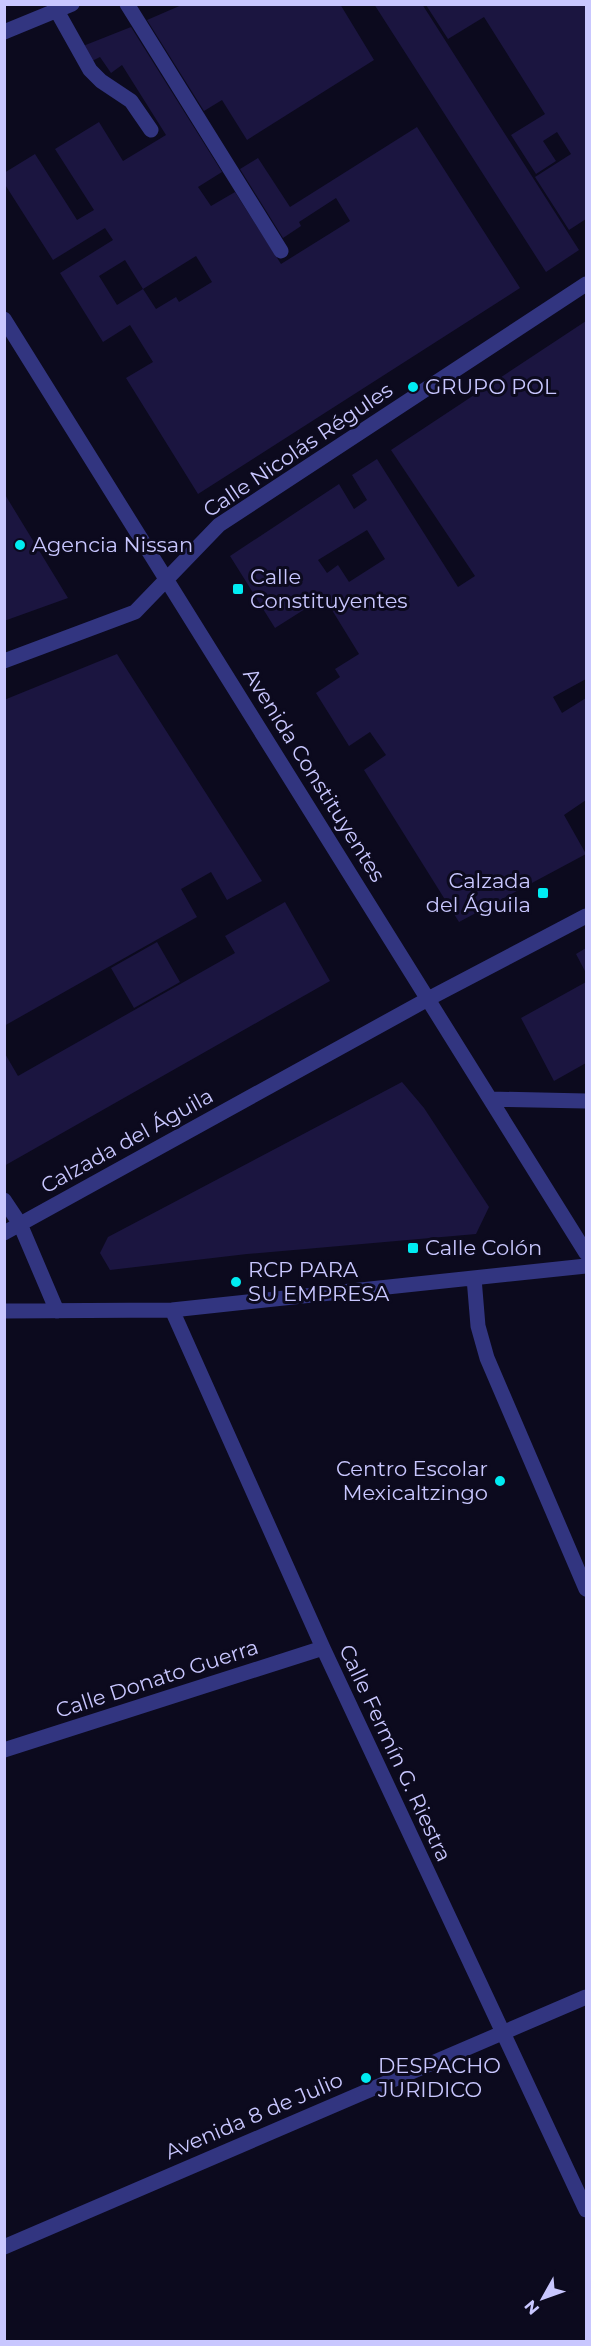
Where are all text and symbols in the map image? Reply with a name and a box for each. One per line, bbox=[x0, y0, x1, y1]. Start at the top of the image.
place label: GRUPO POL bbox=[425, 374, 557, 399]
street label: Calle Nicolás Régules bbox=[198, 377, 397, 522]
marker: GRUPO POL bbox=[406, 380, 420, 394]
place label: Agencia Nissan bbox=[32, 532, 193, 557]
marker: Agencia Nissan bbox=[13, 538, 27, 552]
place label: Calle Constituyentes bbox=[250, 564, 408, 613]
marker: Calle Constituyentes bbox=[231, 582, 245, 596]
street label: Avenida Constituyentes bbox=[238, 663, 391, 886]
place label: Calzada del Águila bbox=[426, 868, 531, 917]
marker: Calzada del Águila bbox=[536, 886, 550, 900]
street label: Calzada del Águila bbox=[36, 1083, 217, 1198]
place label: Calle Colón bbox=[425, 1235, 542, 1260]
marker: Calle Colón bbox=[406, 1241, 420, 1255]
place label: RCP PARA SU EMPRESA bbox=[248, 1257, 390, 1306]
marker: RCP PARA SU EMPRESA bbox=[229, 1275, 243, 1289]
place label: Centro Escolar Mexicaltzingo bbox=[336, 1456, 488, 1505]
marker: Centro Escolar Mexicaltzingo bbox=[493, 1474, 507, 1488]
street label: Calle Donato Guerra bbox=[52, 1634, 261, 1723]
street label: Calle Fermín G. Riestra bbox=[334, 1640, 457, 1865]
place label: DESPACHO JURIDICO bbox=[377, 2053, 501, 2102]
street label: Avenida 8 de Julio bbox=[161, 2067, 346, 2164]
marker: DESPACHO JURIDICO bbox=[359, 2071, 373, 2085]
north arrow bbox=[513, 2268, 573, 2328]
text: N bbox=[520, 2296, 543, 2318]

